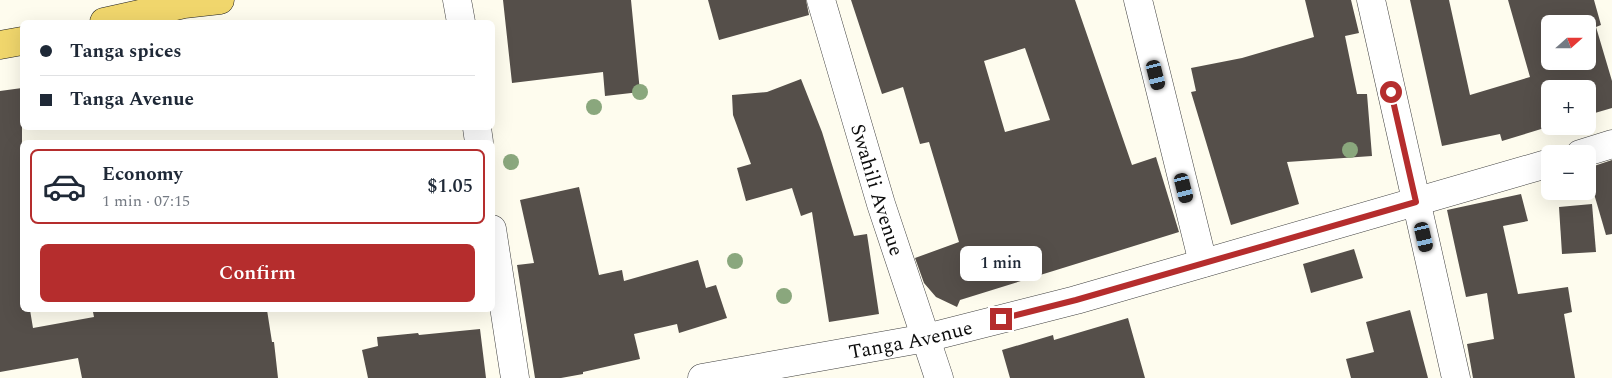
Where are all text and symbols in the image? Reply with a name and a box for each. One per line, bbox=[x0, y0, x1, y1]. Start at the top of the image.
north arrow bbox=[1541, 15, 1596, 70]
map controls bbox=[1541, 15, 1596, 200]
text: Tanga spices bbox=[70, 37, 182, 66]
car bbox=[1145, 59, 1166, 91]
button: + bbox=[1541, 80, 1596, 135]
route start bbox=[1380, 81, 1402, 103]
text: Tanga Avenue bbox=[70, 85, 194, 114]
street label: Swahili Avenue bbox=[842, 120, 911, 260]
button: − bbox=[1541, 145, 1596, 200]
text: Economy bbox=[102, 160, 183, 189]
icon: car bbox=[42, 164, 87, 209]
text: $1.05 bbox=[427, 172, 473, 201]
car bbox=[1173, 172, 1194, 204]
text: 1 min · 07:15 bbox=[102, 189, 190, 213]
car bbox=[1413, 221, 1434, 253]
button: Confirm bbox=[40, 244, 475, 302]
callout: 1 min bbox=[960, 246, 1042, 282]
text: 1 min bbox=[980, 251, 1022, 275]
route end bbox=[990, 308, 1012, 330]
street label: Tanga Avenue bbox=[846, 313, 976, 368]

